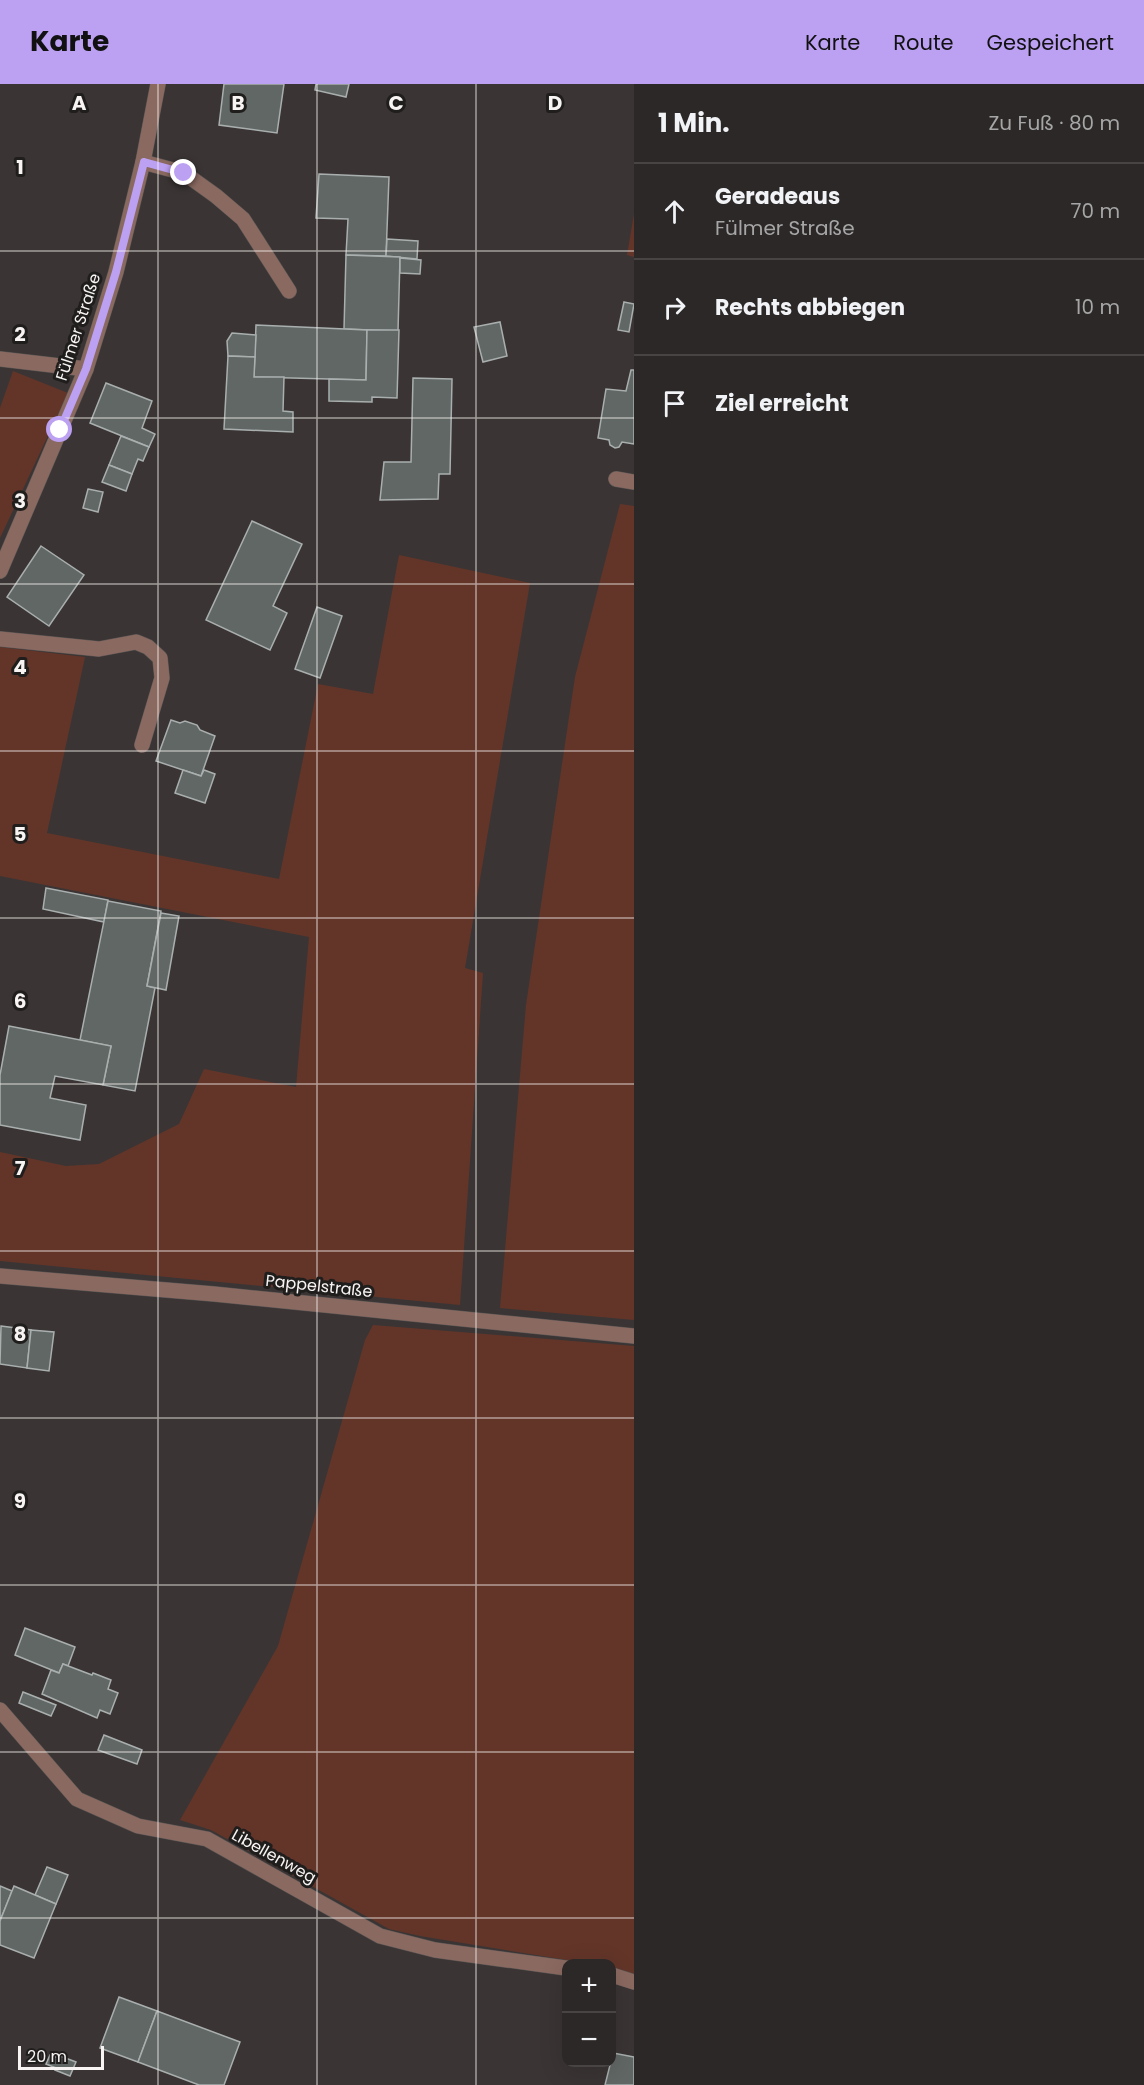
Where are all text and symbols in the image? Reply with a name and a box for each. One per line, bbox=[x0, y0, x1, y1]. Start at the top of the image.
text: Karte bbox=[30, 22, 109, 61]
text: Karte bbox=[805, 28, 860, 57]
text: Route bbox=[893, 28, 954, 57]
text: Gespeichert bbox=[987, 28, 1114, 57]
text: A bbox=[72, 89, 87, 117]
text: B bbox=[231, 89, 245, 117]
text: C bbox=[388, 89, 404, 117]
text: D bbox=[548, 89, 562, 117]
text: 1 Min. bbox=[658, 105, 730, 141]
text: Zu Fuß · 80 m bbox=[989, 109, 1120, 137]
text: 1 bbox=[16, 153, 24, 181]
route end bbox=[170, 159, 196, 185]
text: Geradeaus bbox=[715, 181, 840, 212]
icon: ahead bbox=[658, 195, 691, 228]
text: 70 m bbox=[1071, 197, 1120, 225]
text: Fülmer Straße bbox=[715, 214, 855, 242]
street label: Fülmer Straße bbox=[50, 270, 106, 384]
icon: right bbox=[658, 291, 691, 324]
text: Rechts abbiegen bbox=[715, 292, 905, 323]
text: 10 m bbox=[1075, 293, 1120, 321]
text: 2 bbox=[14, 320, 26, 348]
icon: arrive bbox=[658, 387, 691, 420]
text: Ziel erreicht bbox=[715, 388, 849, 419]
route start bbox=[46, 416, 72, 442]
text: 3 bbox=[14, 487, 26, 515]
text: 4 bbox=[13, 653, 27, 681]
text: 5 bbox=[14, 820, 27, 848]
text: 6 bbox=[14, 987, 26, 1015]
text: 7 bbox=[15, 1154, 26, 1182]
street label: Pappelstraße bbox=[264, 1269, 374, 1303]
text: 8 bbox=[14, 1320, 26, 1348]
text: 9 bbox=[14, 1487, 26, 1515]
street label: Libellenweg bbox=[228, 1823, 320, 1889]
map controls bbox=[562, 1959, 616, 2067]
button: + bbox=[562, 1959, 616, 2013]
button: − bbox=[562, 2013, 616, 2067]
scale bar bbox=[18, 2043, 104, 2070]
text: 20 m bbox=[27, 2045, 67, 2068]

